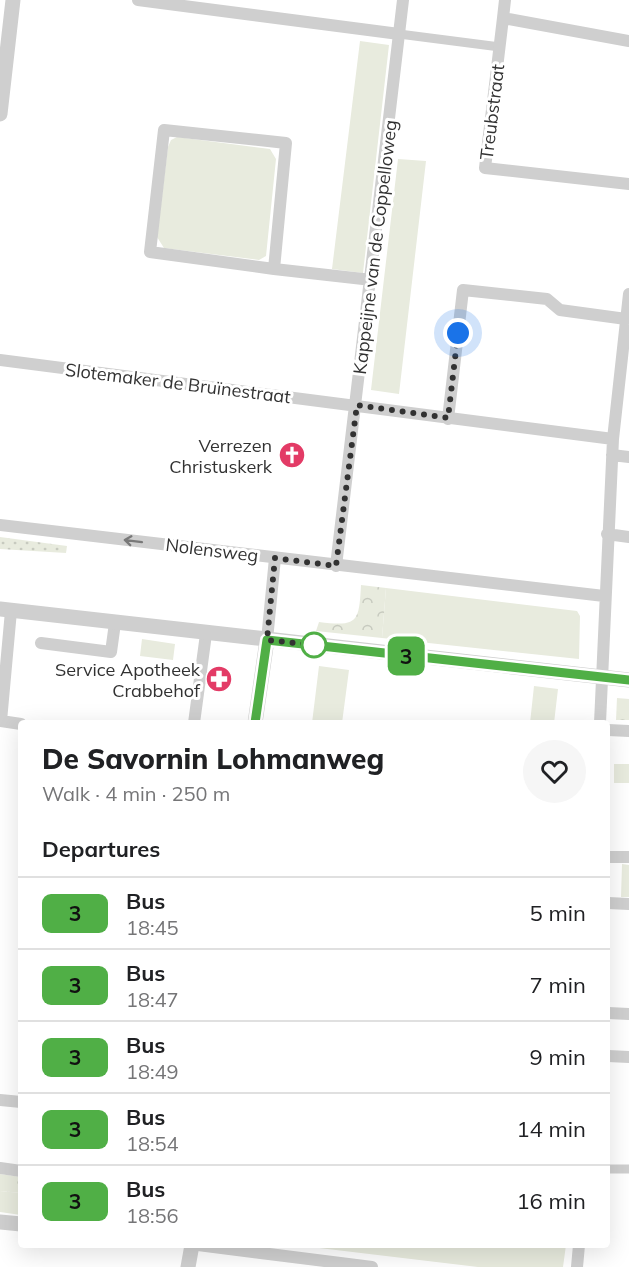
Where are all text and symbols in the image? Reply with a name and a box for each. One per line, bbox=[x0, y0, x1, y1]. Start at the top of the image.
street label: Treubstraat bbox=[475, 63, 509, 161]
street label: Kappeijne van de Coppelloweg bbox=[348, 118, 402, 376]
your location bbox=[443, 318, 473, 348]
street label: Slotemaker de Bruïnestraat bbox=[64, 358, 292, 408]
place label: Verrezen Christuskerk bbox=[169, 434, 273, 478]
church icon: Verrezen Christuskerk bbox=[277, 440, 307, 470]
street label: Nolensweg bbox=[164, 533, 260, 567]
one-way arrow bbox=[124, 535, 144, 546]
unlabelled marker bbox=[301, 632, 327, 658]
line badge: 3 bbox=[386, 636, 426, 676]
text: 3 bbox=[400, 643, 412, 669]
place label: Service Apotheek Crabbehof bbox=[55, 658, 201, 702]
pharmacy icon: Service Apotheek Crabbehof bbox=[204, 664, 234, 694]
button: heart bbox=[523, 740, 586, 803]
text: De Savornin Lohmanweg bbox=[42, 741, 384, 776]
text: Walk · 4 min · 250 m bbox=[42, 781, 230, 806]
text: Departures bbox=[42, 835, 160, 863]
text: Bus bbox=[126, 887, 165, 915]
text: 5 min bbox=[530, 899, 586, 927]
text: 3 bbox=[69, 900, 81, 926]
text: 18:45 bbox=[126, 915, 179, 940]
text: Bus bbox=[126, 959, 165, 987]
text: 7 min bbox=[530, 971, 586, 999]
text: 3 bbox=[69, 972, 81, 998]
text: 18:47 bbox=[126, 987, 179, 1012]
text: Bus bbox=[126, 1031, 165, 1059]
text: 9 min bbox=[530, 1043, 586, 1071]
text: 3 bbox=[69, 1044, 81, 1070]
text: 18:49 bbox=[126, 1059, 179, 1084]
text: Bus bbox=[126, 1103, 165, 1131]
text: 14 min bbox=[516, 1115, 586, 1143]
text: 3 bbox=[69, 1116, 81, 1142]
text: 18:54 bbox=[126, 1131, 179, 1156]
text: Bus bbox=[126, 1175, 165, 1203]
text: 16 min bbox=[516, 1187, 586, 1215]
text: 3 bbox=[69, 1188, 81, 1214]
text: 18:56 bbox=[126, 1203, 179, 1228]

